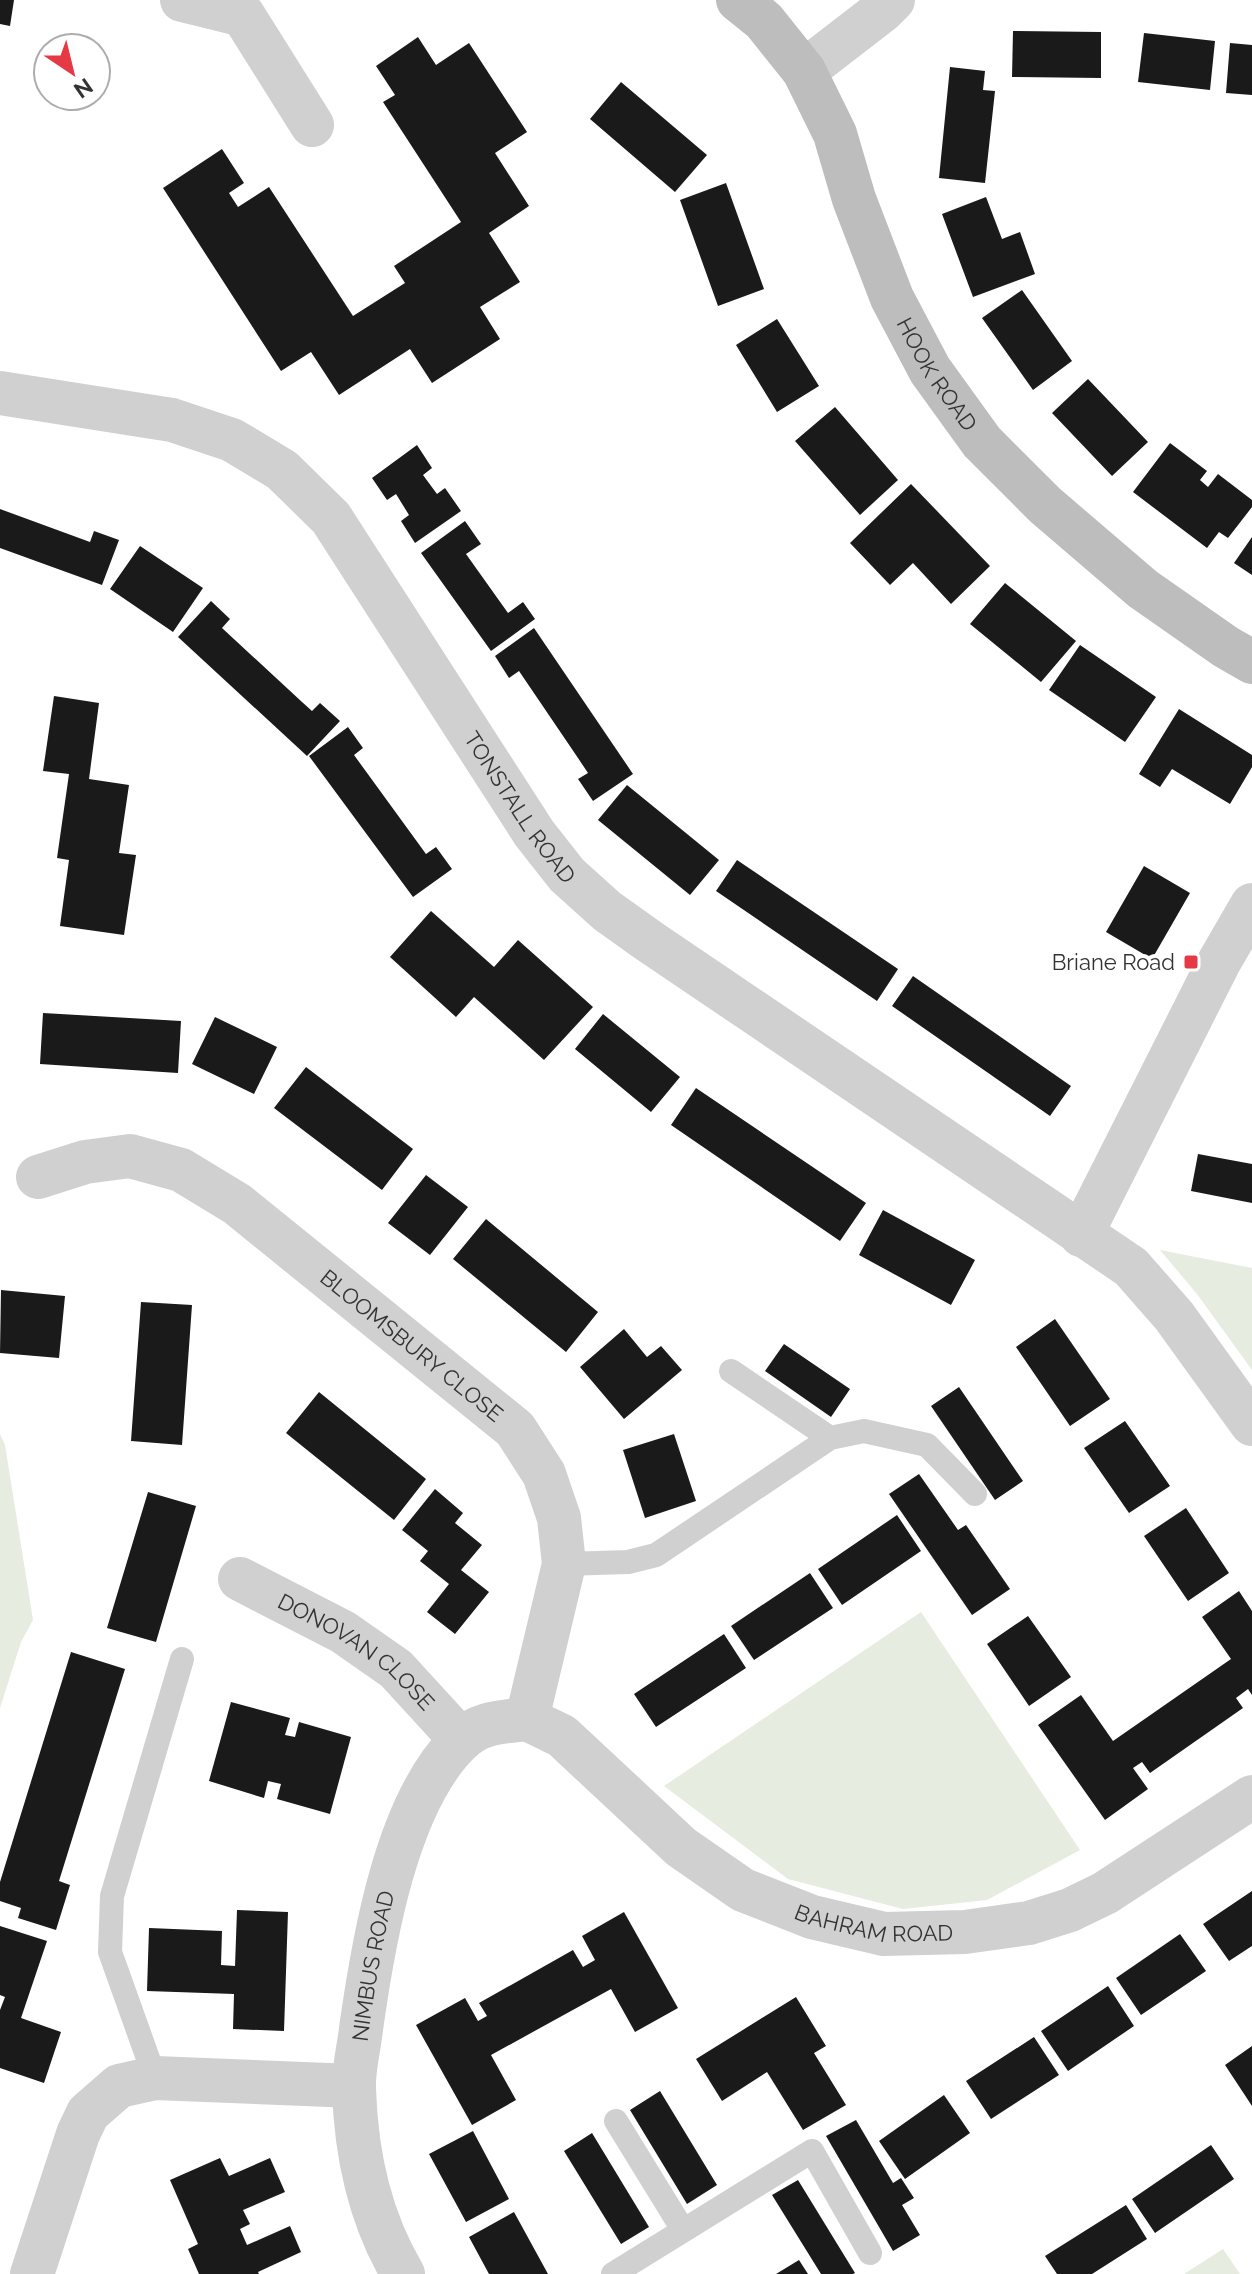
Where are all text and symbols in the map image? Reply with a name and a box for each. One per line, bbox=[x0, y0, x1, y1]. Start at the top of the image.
north arrow bbox=[32, 32, 112, 112]
text: N bbox=[69, 73, 98, 104]
street label: HOOK ROAD bbox=[892, 313, 983, 436]
street label: TONSTALL ROAD bbox=[459, 727, 581, 888]
place label: Briane Road bbox=[1052, 949, 1175, 975]
marker: Briane Road bbox=[1182, 953, 1200, 971]
street label: BLOOMSBURY CLOSE bbox=[315, 1264, 508, 1427]
street label: DONOVAN CLOSE bbox=[274, 1588, 440, 1715]
street label: NIMBUS ROAD bbox=[347, 1888, 399, 2043]
street label: BAHRAM ROAD bbox=[791, 1899, 953, 1947]

